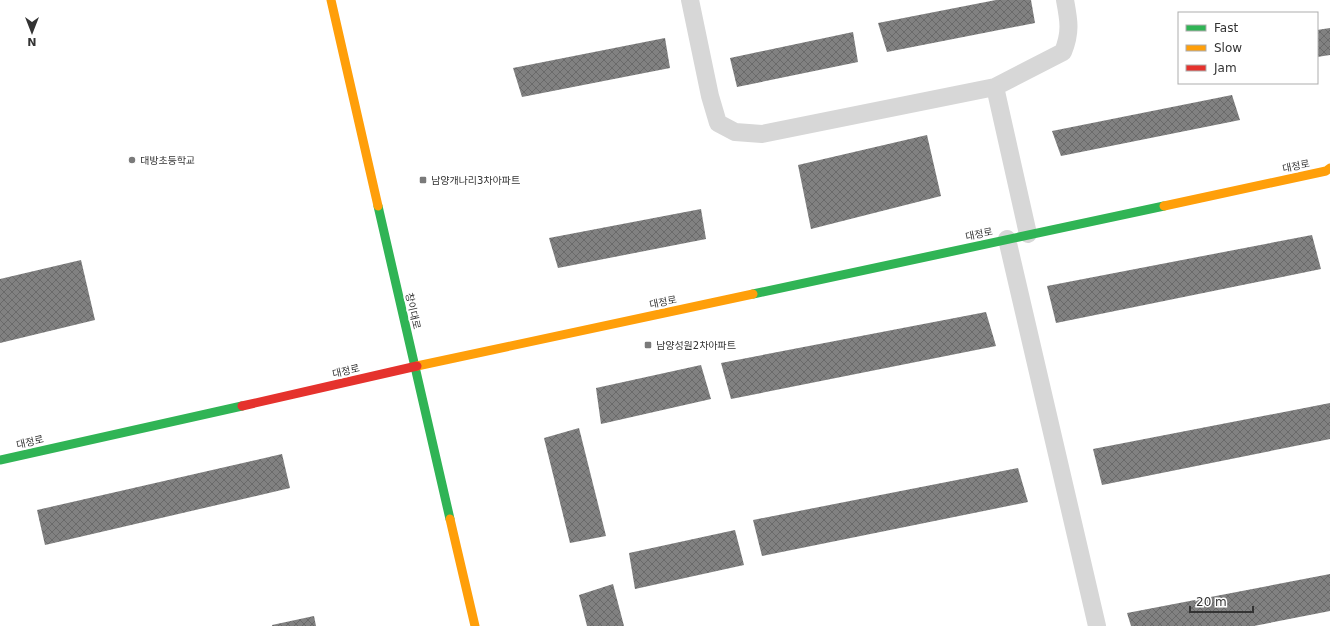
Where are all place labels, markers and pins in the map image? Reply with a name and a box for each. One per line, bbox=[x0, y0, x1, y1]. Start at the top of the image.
marker: 대방초등학교 bbox=[127, 155, 137, 165]
place label: 대방초등학교 bbox=[140, 155, 195, 166]
marker: 남양개나리3차아파트 bbox=[418, 175, 428, 185]
place label: 남양개나리3차아파트 bbox=[431, 175, 520, 186]
marker: 남양성원2차아파트 bbox=[643, 340, 653, 350]
place label: 남양성원2차아파트 bbox=[656, 340, 736, 351]

